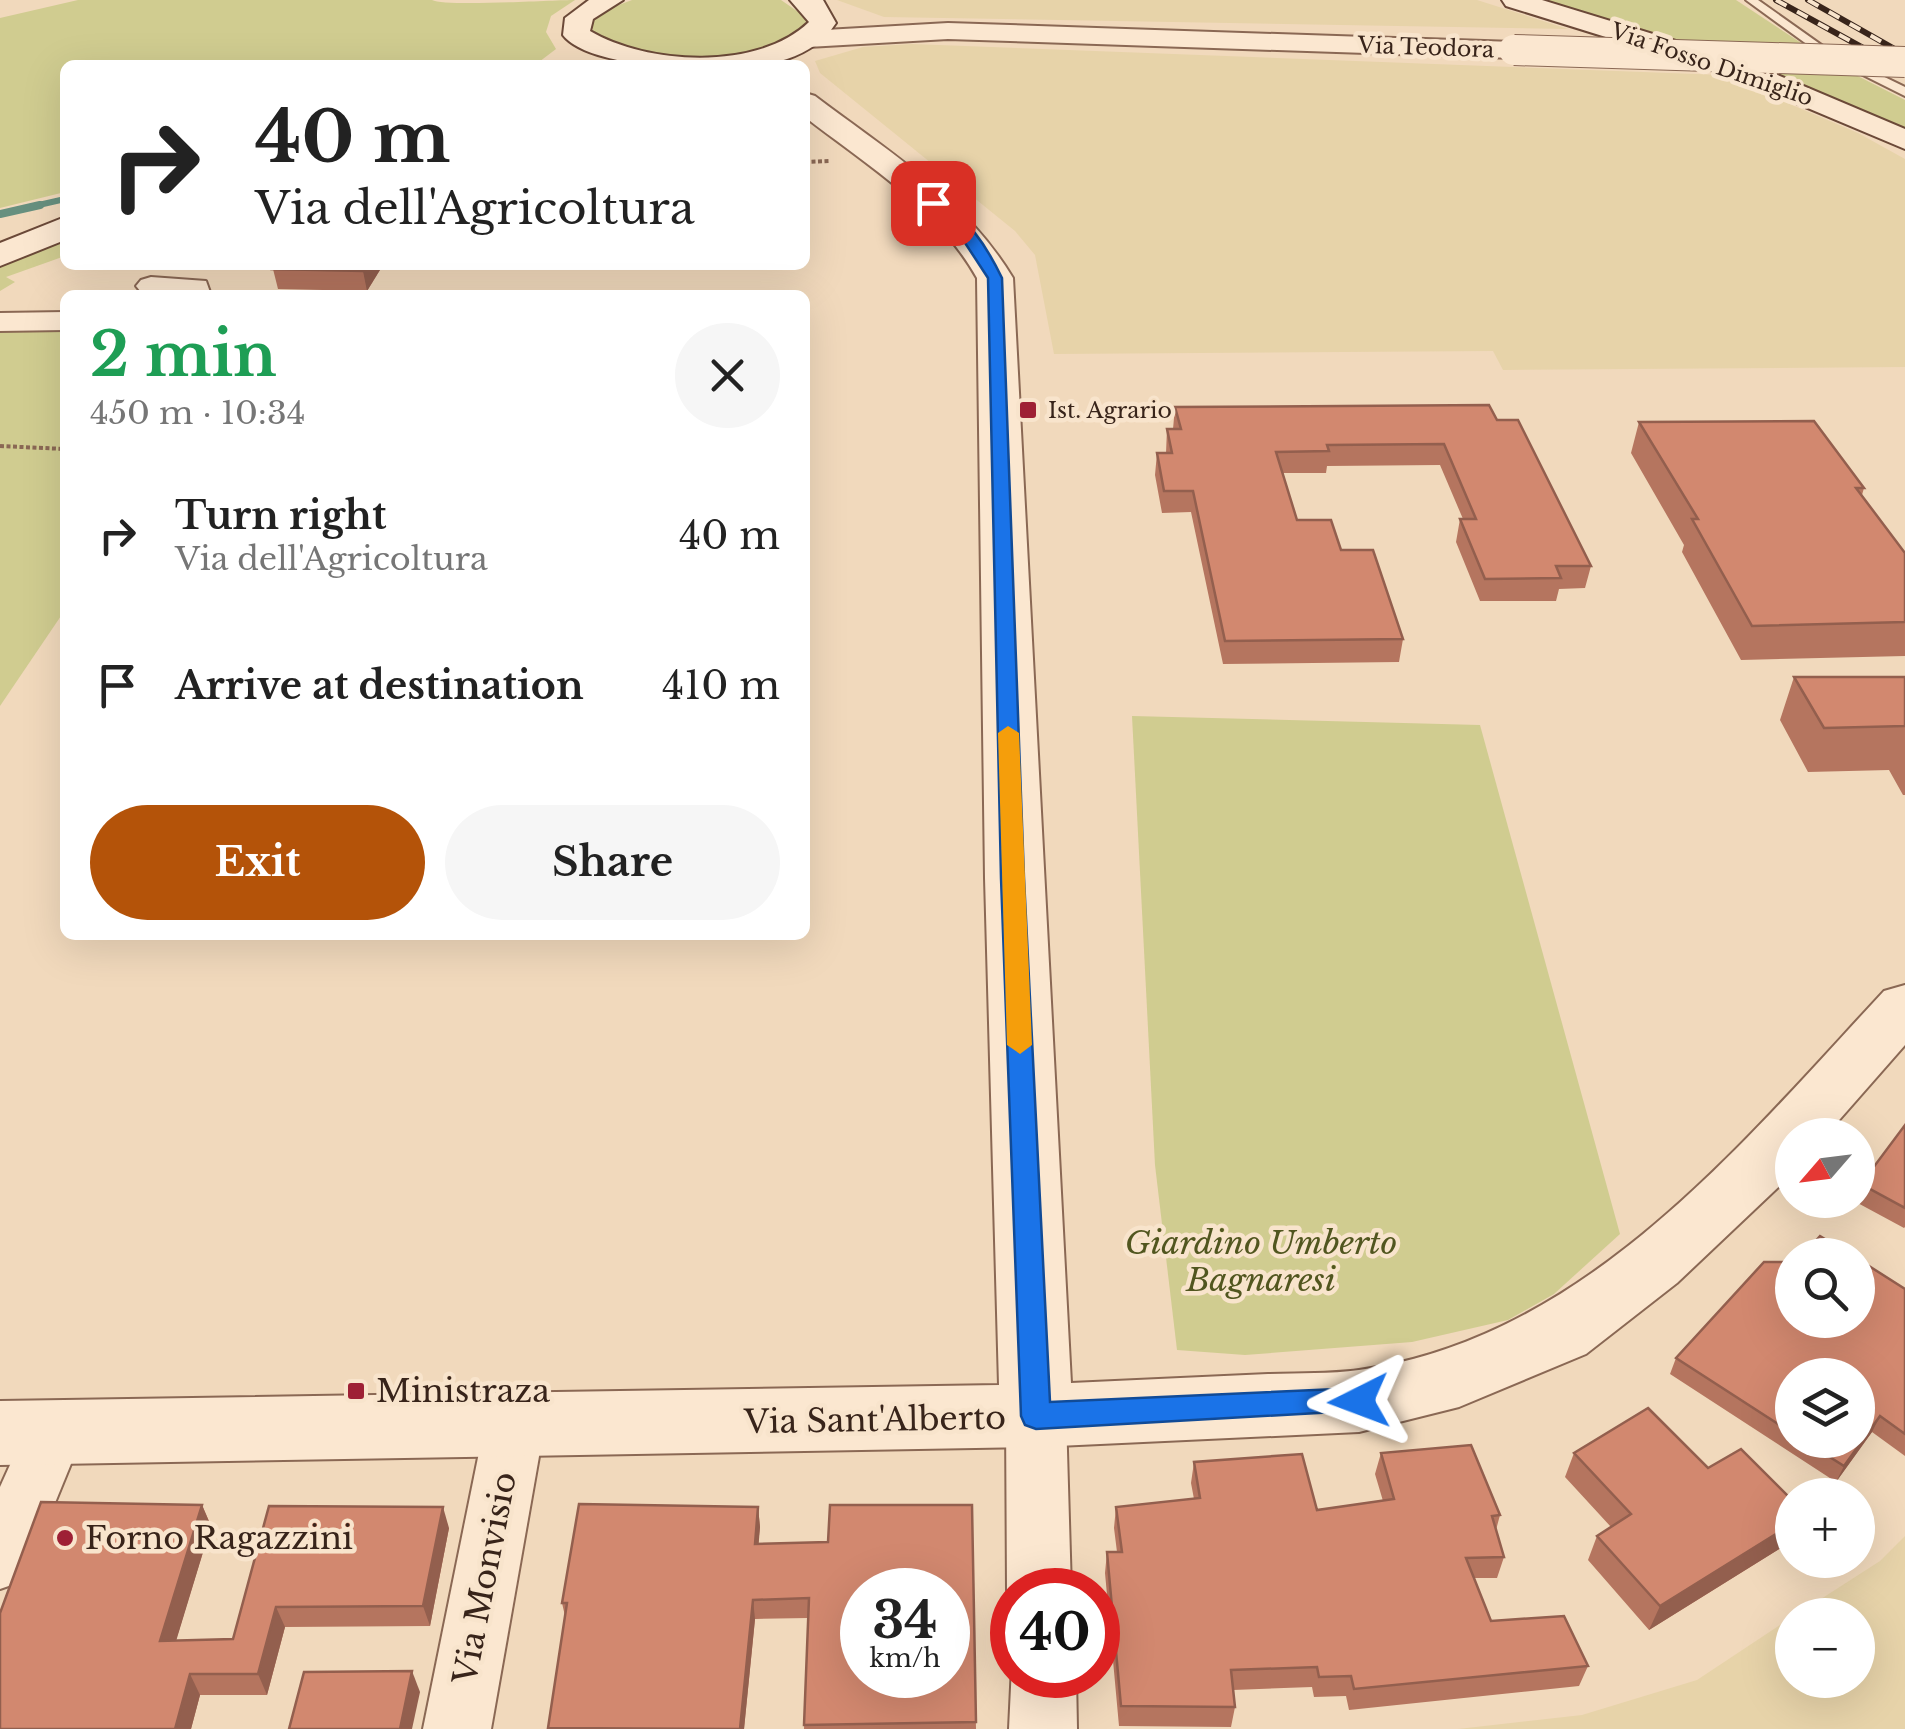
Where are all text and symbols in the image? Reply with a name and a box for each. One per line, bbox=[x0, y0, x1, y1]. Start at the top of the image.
street label: Via Fosso Dimiglio bbox=[1606, 17, 1816, 112]
street label: Via Teodora bbox=[1356, 32, 1495, 63]
text: 40 m bbox=[255, 94, 450, 181]
icon: right bbox=[90, 100, 220, 230]
pin bbox=[891, 161, 976, 246]
icon: arrive bbox=[906, 176, 961, 231]
text: Via dell'Agricoltura bbox=[255, 180, 695, 236]
text: 2 min bbox=[90, 318, 277, 392]
button: close bbox=[675, 323, 780, 428]
text: 450 m · 10:34 bbox=[90, 393, 305, 433]
place label: Ist. Agrario bbox=[1048, 397, 1172, 424]
marker: Ist. Agrario bbox=[1017, 399, 1039, 421]
text: Turn right bbox=[175, 492, 386, 539]
icon: right bbox=[90, 508, 145, 563]
text: 40 m bbox=[679, 512, 780, 559]
text: Via dell'Agricoltura bbox=[175, 539, 488, 579]
icon: arrive bbox=[90, 658, 145, 713]
text: Arrive at destination bbox=[175, 662, 584, 709]
text: 410 m bbox=[662, 662, 780, 709]
button: Exit bbox=[90, 805, 425, 920]
button: Share bbox=[445, 805, 780, 920]
north arrow bbox=[1775, 1118, 1875, 1218]
map controls bbox=[1775, 1118, 1875, 1698]
park label: Giardino Umberto Bagnaresi bbox=[1125, 1223, 1397, 1300]
button: search bbox=[1775, 1238, 1875, 1338]
position arrow bbox=[1307, 1349, 1411, 1453]
button: layers bbox=[1775, 1358, 1875, 1458]
place label: Ministraza bbox=[376, 1371, 550, 1411]
marker: Ministraza bbox=[345, 1380, 367, 1402]
street label: Via Sant'Alberto bbox=[743, 1398, 1006, 1442]
street label: Via Monvisio bbox=[445, 1468, 525, 1689]
button: + bbox=[1775, 1478, 1875, 1578]
place label: Forno Ragazzini bbox=[85, 1518, 353, 1558]
marker: Forno Ragazzini bbox=[54, 1527, 76, 1549]
speed limit sign: 40 bbox=[990, 1568, 1120, 1698]
text: 34 bbox=[872, 1589, 938, 1652]
button: − bbox=[1775, 1598, 1875, 1698]
text: km/h bbox=[870, 1643, 940, 1674]

